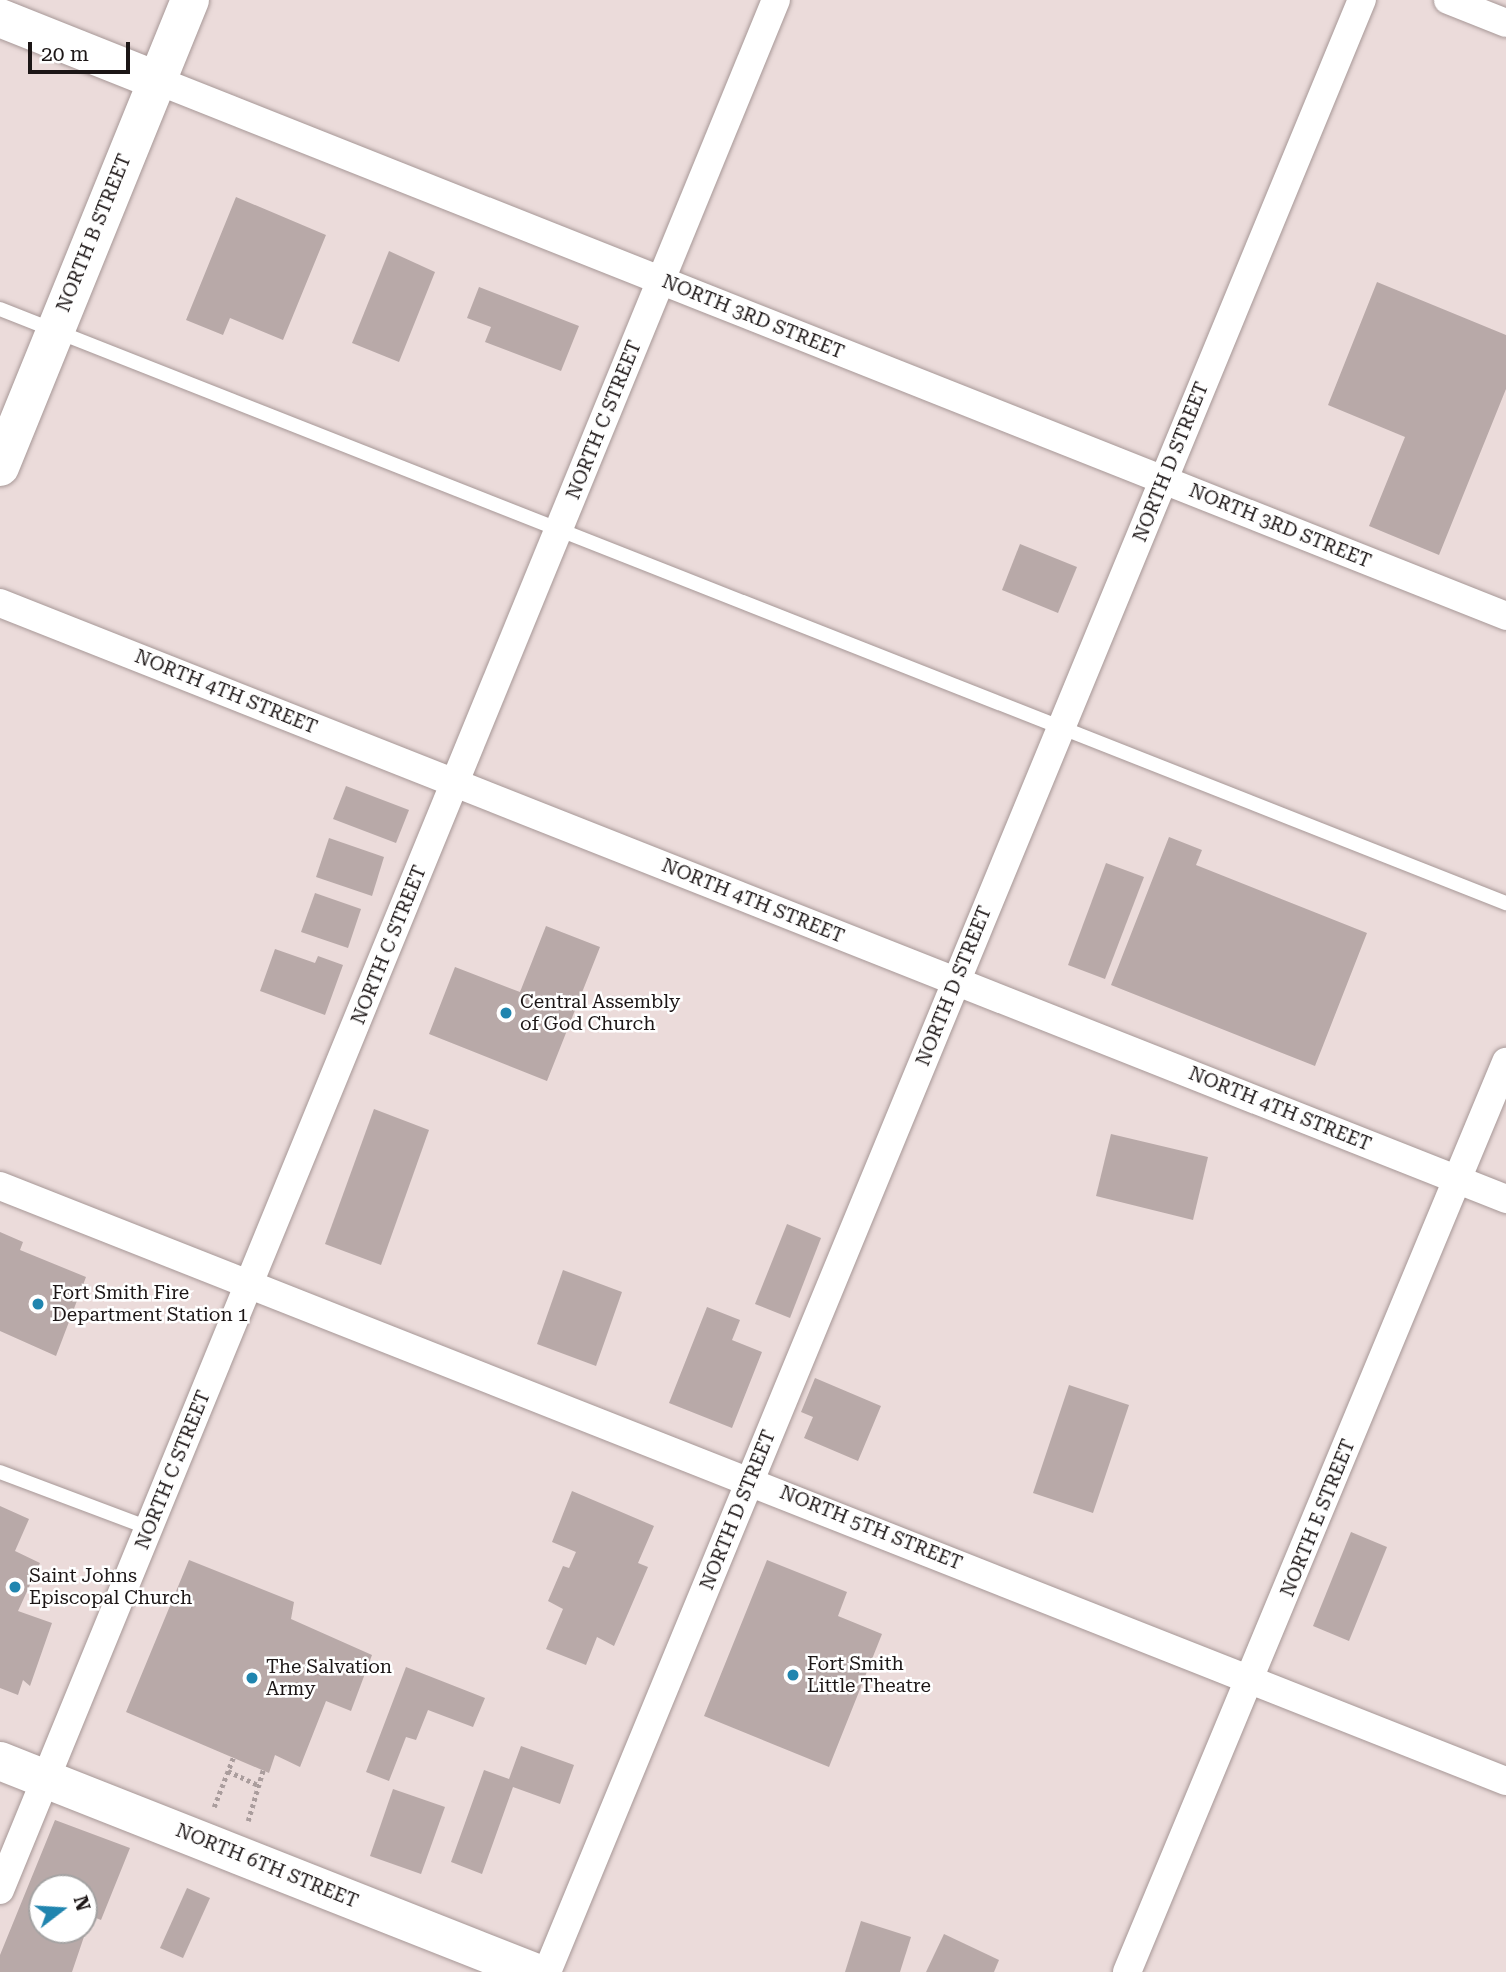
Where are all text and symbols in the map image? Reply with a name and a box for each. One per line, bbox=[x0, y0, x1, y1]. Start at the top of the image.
scale bar bbox=[32, 28, 133, 72]
text: 20 m bbox=[41, 42, 89, 66]
street label: NORTH B STREET bbox=[52, 151, 136, 315]
street label: NORTH 3RD STREET bbox=[659, 270, 847, 364]
street label: NORTH C STREET bbox=[562, 337, 646, 503]
street label: NORTH D STREET bbox=[1129, 379, 1213, 545]
street label: NORTH 3RD STREET bbox=[1186, 479, 1374, 573]
street label: NORTH 4TH STREET bbox=[131, 645, 321, 739]
street label: NORTH 4TH STREET bbox=[658, 854, 848, 948]
street label: NORTH C STREET bbox=[347, 862, 431, 1028]
street label: NORTH D STREET bbox=[912, 903, 996, 1069]
place label: Central Assembly of God Church bbox=[520, 991, 680, 1035]
marker: Central Assembly of God Church bbox=[498, 1005, 514, 1021]
street label: NORTH 4TH STREET bbox=[1185, 1062, 1375, 1156]
place label: Fort Smith Fire Department Station 1 bbox=[52, 1282, 248, 1326]
marker: Fort Smith Fire Department Station 1 bbox=[30, 1296, 46, 1312]
street label: NORTH C STREET bbox=[131, 1387, 215, 1553]
street label: NORTH D STREET bbox=[696, 1427, 780, 1593]
street label: NORTH E STREET bbox=[1276, 1436, 1360, 1600]
street label: NORTH 5TH STREET bbox=[776, 1481, 966, 1575]
place label: Saint Johns Episcopal Church bbox=[29, 1565, 192, 1609]
marker: Saint Johns Episcopal Church bbox=[7, 1579, 23, 1595]
place label: Fort Smith Little Theatre bbox=[807, 1653, 931, 1697]
place label: The Salvation Army bbox=[266, 1656, 392, 1700]
marker: Fort Smith Little Theatre bbox=[785, 1667, 801, 1683]
marker: The Salvation Army bbox=[244, 1670, 260, 1686]
street label: NORTH 6TH STREET bbox=[172, 1819, 362, 1913]
north arrow bbox=[28, 1874, 98, 1944]
text: N bbox=[69, 1893, 95, 1914]

